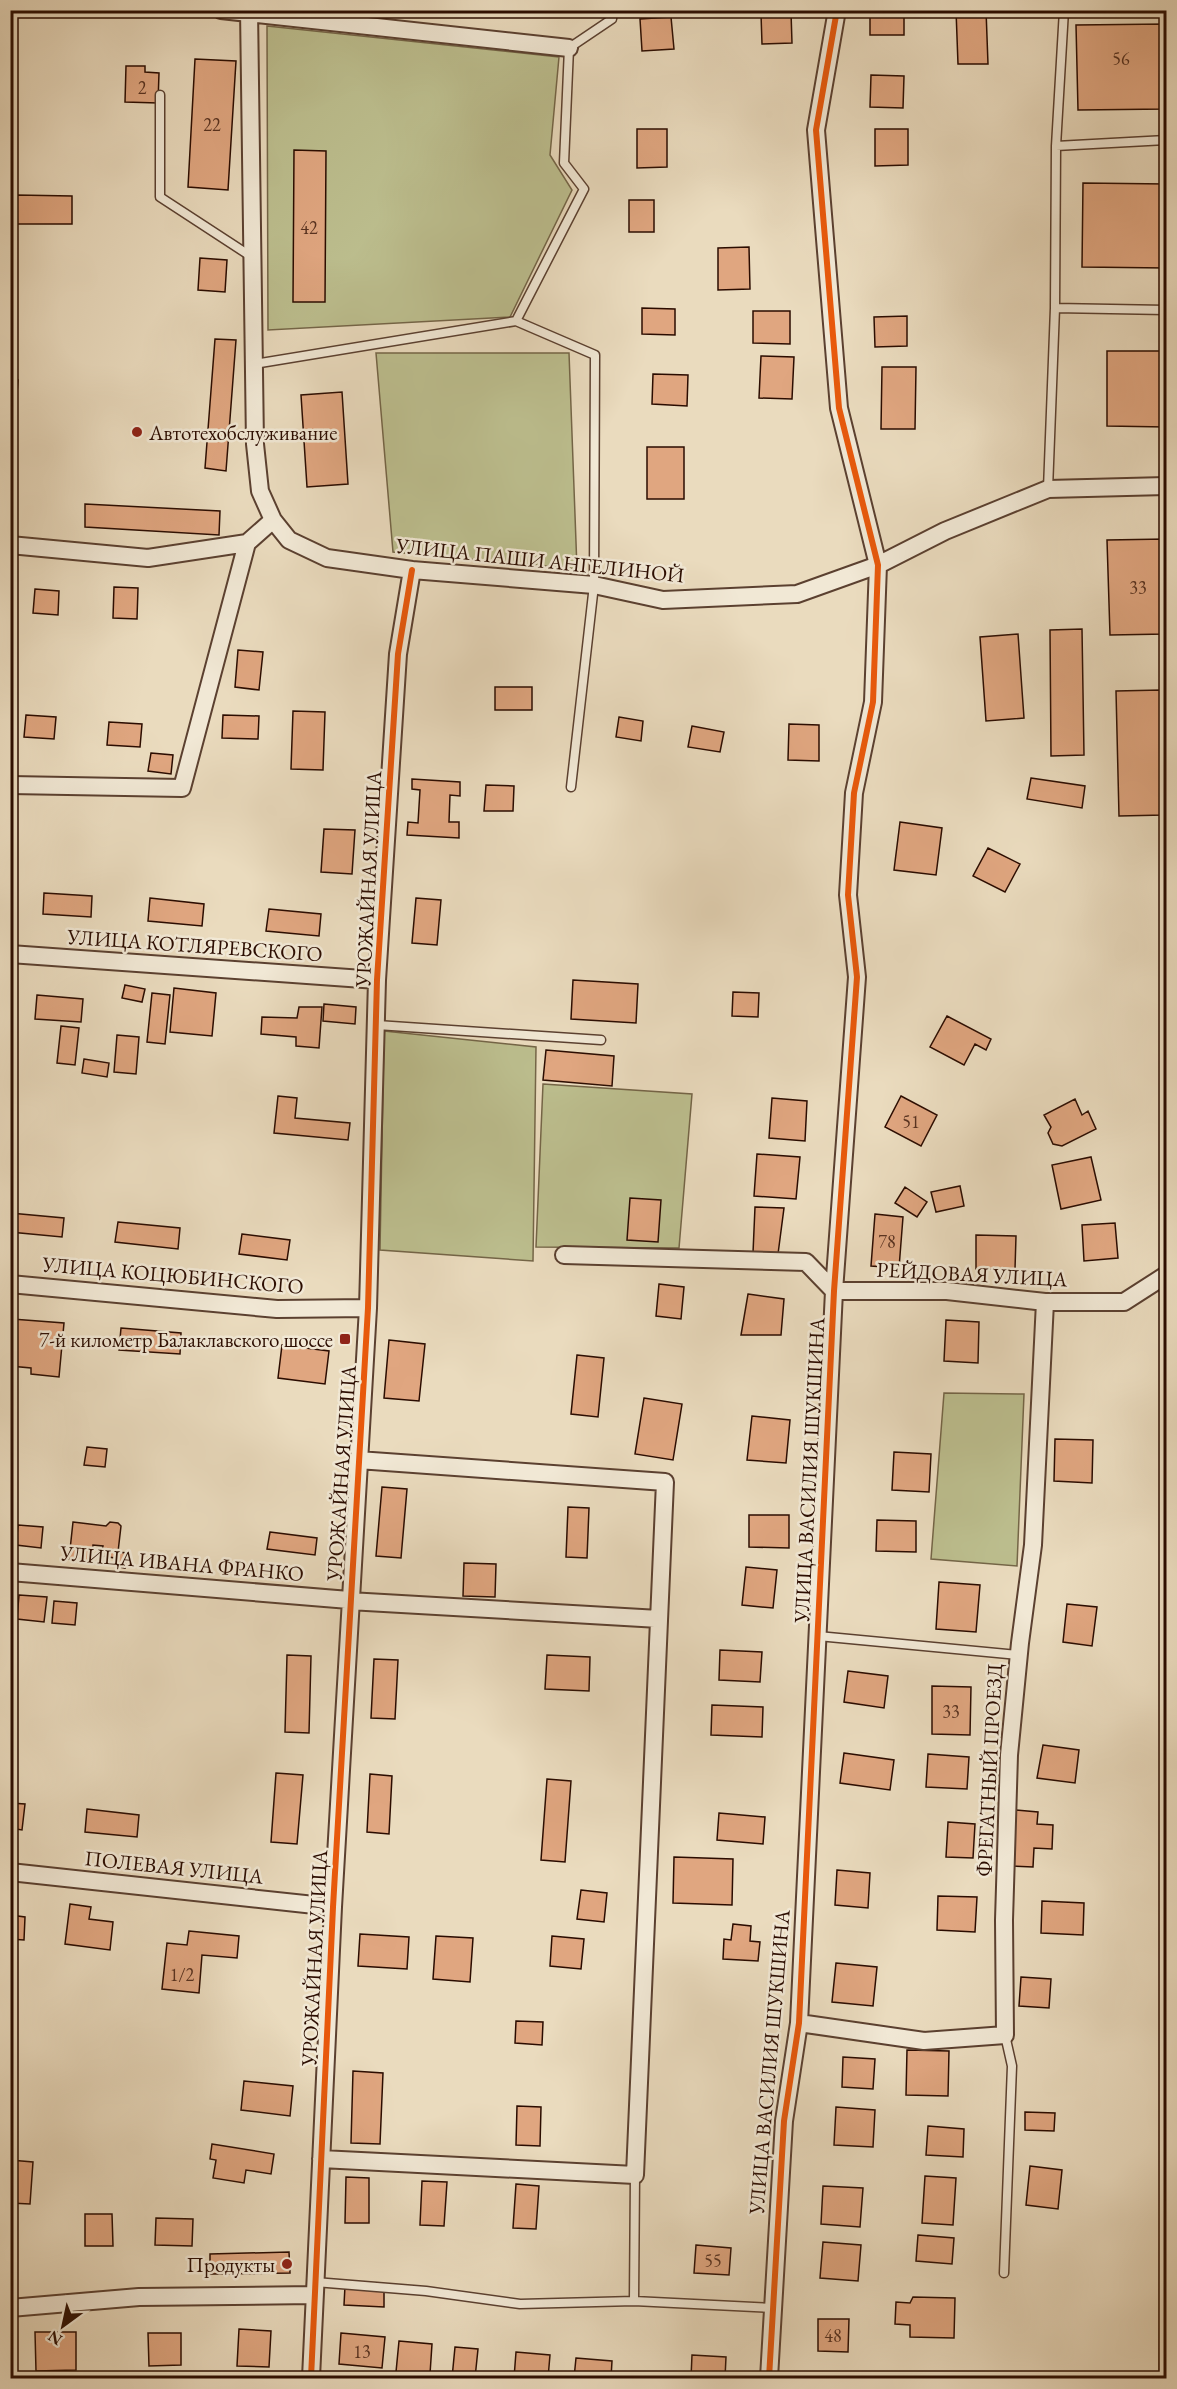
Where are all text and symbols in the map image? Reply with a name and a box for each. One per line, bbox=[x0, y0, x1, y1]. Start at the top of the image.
house number: 56 bbox=[1112, 47, 1130, 70]
house number: 2 bbox=[138, 76, 147, 99]
house number: 22 bbox=[203, 113, 221, 136]
house number: 42 bbox=[300, 216, 318, 239]
place label: Автотехобслуживание bbox=[148, 419, 337, 446]
marker: Автотехобслуживание bbox=[130, 425, 144, 439]
street label: УЛИЦА ПАШИ АНГЕЛИНОЙ bbox=[394, 531, 685, 589]
house number: 33 bbox=[1129, 576, 1147, 599]
street label: УРОЖАЙНАЯ УЛИЦА bbox=[349, 770, 387, 989]
street label: УЛИЦА КОТЛЯРЕВСКОГО bbox=[65, 923, 324, 967]
house number: 51 bbox=[902, 1110, 920, 1133]
house number: 78 bbox=[878, 1230, 896, 1253]
street label: УЛИЦА КОЦЮБИНСКОГО bbox=[40, 1250, 305, 1300]
street label: РЕЙДОВАЯ УЛИЦА bbox=[876, 1256, 1068, 1292]
street label: УЛИЦА ВАСИЛИЯ ШУКШИНА bbox=[787, 1316, 831, 1624]
place label: 7-й километр Балаклавского шоссе bbox=[39, 1326, 333, 1353]
marker: 7-й километр Балаклавского шоссе bbox=[338, 1332, 352, 1346]
street label: УРОЖАЙНАЯ УЛИЦА bbox=[320, 1364, 362, 1583]
street label: УЛИЦА ИВАНА ФРАНКО bbox=[58, 1539, 305, 1587]
street label: ФРЕГАТНЫЙ ПРОЕЗД bbox=[970, 1663, 1008, 1877]
house number: 33 bbox=[942, 1700, 960, 1723]
street label: ПОЛЕВАЯ УЛИЦА bbox=[83, 1844, 265, 1890]
street label: УРОЖАЙНАЯ УЛИЦА bbox=[295, 1849, 333, 2068]
street label: УЛИЦА ВАСИЛИЯ ШУКШИНА bbox=[742, 1908, 796, 2217]
house number: 1/2 bbox=[170, 1963, 195, 1986]
house number: 55 bbox=[704, 2249, 722, 2272]
place label: Продукты bbox=[187, 2251, 275, 2278]
marker: Продукты bbox=[280, 2257, 294, 2271]
north arrow bbox=[33, 2296, 93, 2356]
house number: 48 bbox=[824, 2324, 842, 2347]
text: N bbox=[44, 2326, 66, 2350]
house number: 13 bbox=[353, 2340, 371, 2363]

